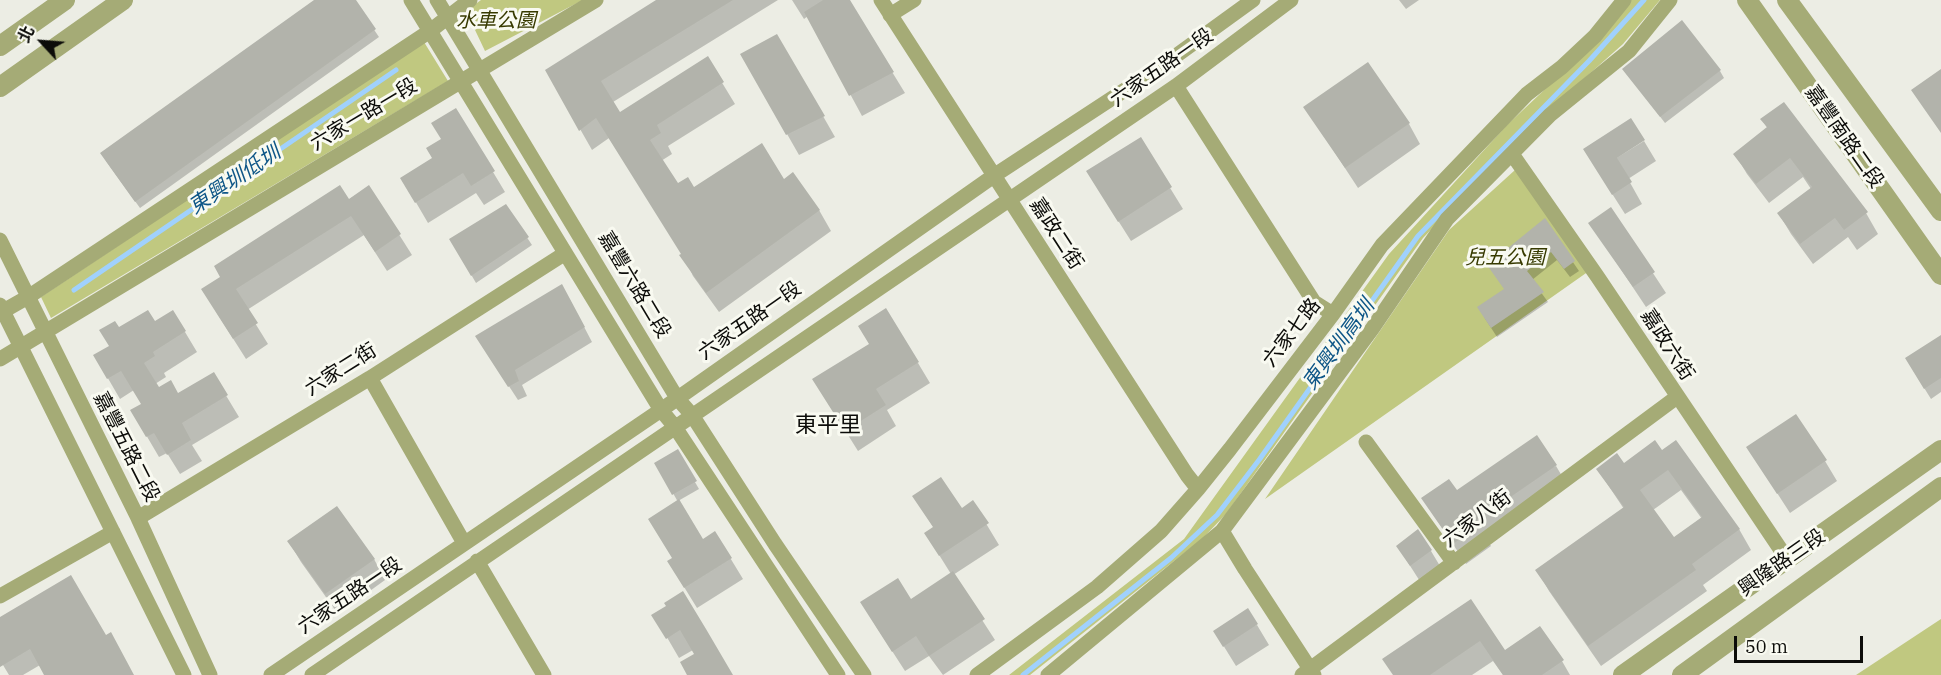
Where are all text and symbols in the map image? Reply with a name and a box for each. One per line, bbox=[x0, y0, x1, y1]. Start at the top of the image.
park label: 水車公園 bbox=[456, 9, 536, 33]
north arrow bbox=[12, 12, 72, 72]
text: 北 bbox=[13, 23, 38, 46]
street label: 六家五路一段 bbox=[1106, 24, 1218, 112]
street label: 六家一路一段 bbox=[306, 74, 422, 156]
street label: 嘉豐南路二段 bbox=[1800, 81, 1888, 193]
water label: 東興圳低圳 bbox=[184, 140, 286, 220]
street label: 嘉政二街 bbox=[1024, 194, 1088, 274]
street label: 嘉豐六路二段 bbox=[593, 227, 675, 343]
park label: 兒五公園 bbox=[1465, 246, 1545, 270]
street label: 六家五路一段 bbox=[694, 277, 806, 365]
street label: 六家七路 bbox=[1258, 294, 1326, 372]
water label: 東興圳高圳 bbox=[1298, 295, 1380, 395]
street label: 嘉政六街 bbox=[1635, 305, 1699, 385]
street label: 六家二街 bbox=[301, 339, 381, 401]
street label: 嘉豐五路二段 bbox=[88, 388, 164, 506]
district label: 東平里 bbox=[795, 413, 861, 439]
street label: 六家八街 bbox=[1438, 485, 1516, 553]
street label: 興隆路三段 bbox=[1734, 524, 1830, 602]
street label: 六家五路一段 bbox=[294, 553, 406, 639]
scale bar bbox=[1737, 624, 1866, 662]
text: 50 m bbox=[1745, 635, 1788, 658]

